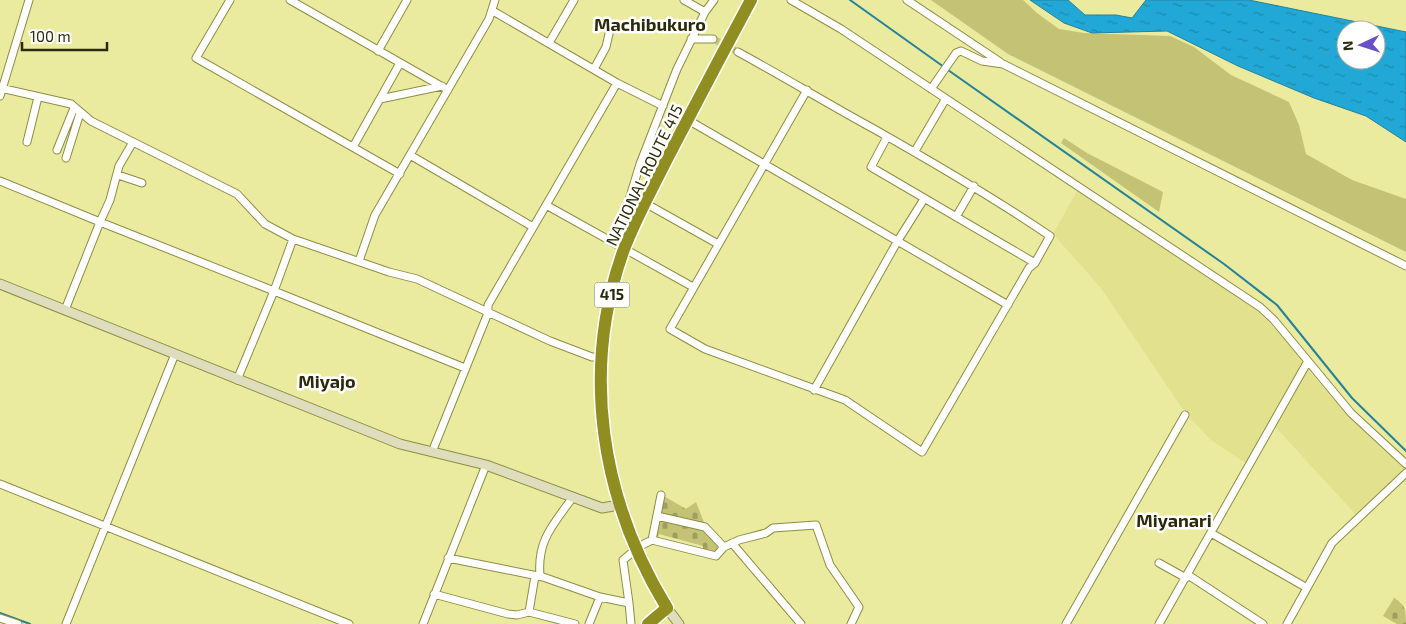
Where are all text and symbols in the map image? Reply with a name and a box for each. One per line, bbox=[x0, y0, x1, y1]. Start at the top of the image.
district label: Machibukuro bbox=[594, 13, 706, 35]
scale bar bbox=[22, 20, 108, 52]
north arrow bbox=[1336, 20, 1386, 70]
text: 100 m bbox=[30, 27, 71, 45]
text: N bbox=[1339, 40, 1356, 52]
street label: NATIONAL ROUTE 415 bbox=[601, 101, 686, 249]
road number: 415 bbox=[594, 282, 630, 308]
district label: Miyajo bbox=[298, 370, 356, 392]
district label: Miyanari bbox=[1136, 509, 1212, 531]

